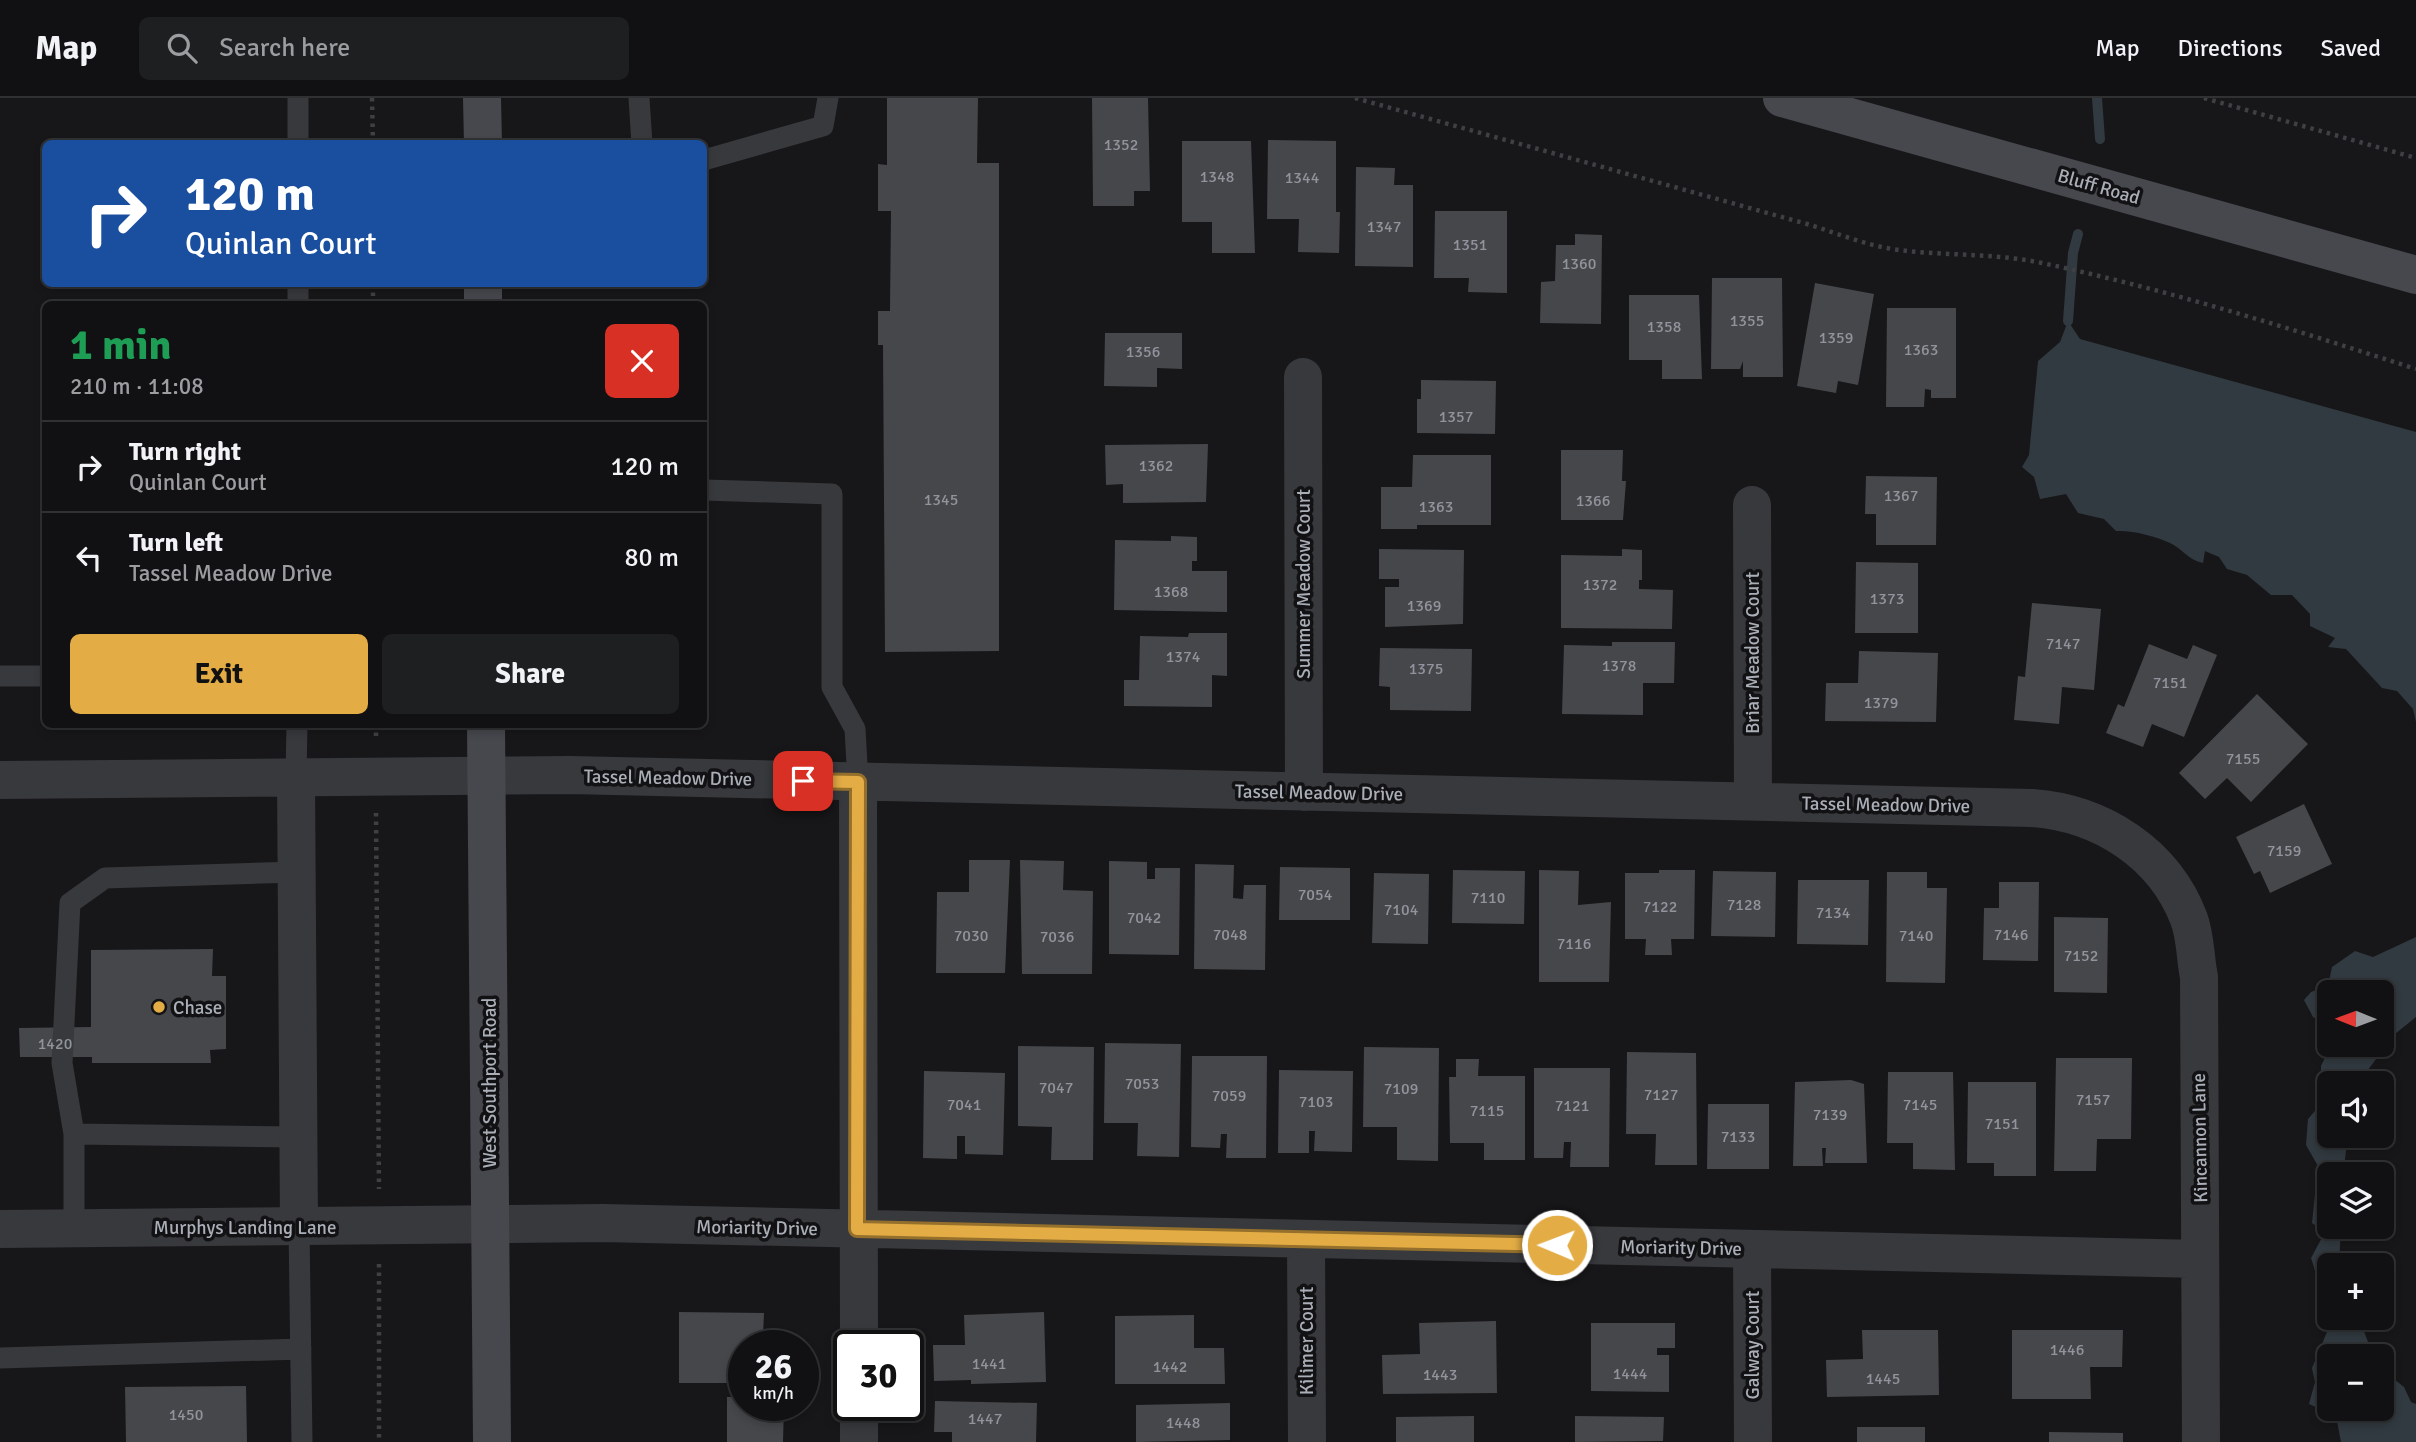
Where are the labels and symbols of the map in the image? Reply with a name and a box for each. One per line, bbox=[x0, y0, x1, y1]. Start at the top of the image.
house number: 1352 bbox=[1104, 135, 1138, 155]
street label: Bluff Road bbox=[2055, 164, 2143, 210]
house number: 1348 bbox=[1200, 167, 1234, 187]
house number: 1344 bbox=[1285, 168, 1320, 188]
house number: 1347 bbox=[1367, 217, 1401, 237]
house number: 1351 bbox=[1453, 235, 1487, 255]
house number: 1360 bbox=[1562, 254, 1596, 274]
house number: 1355 bbox=[1730, 311, 1764, 331]
house number: 1358 bbox=[1647, 317, 1681, 337]
house number: 1359 bbox=[1819, 328, 1853, 348]
house number: 1363 bbox=[1904, 340, 1938, 360]
house number: 1356 bbox=[1126, 342, 1160, 362]
house number: 1357 bbox=[1439, 407, 1473, 427]
house number: 1362 bbox=[1139, 456, 1173, 476]
house number: 1367 bbox=[1884, 486, 1918, 506]
street label: Summer Meadow Court bbox=[1292, 489, 1316, 679]
house number: 1345 bbox=[924, 490, 958, 510]
house number: 1366 bbox=[1576, 491, 1610, 511]
house number: 1363 bbox=[1419, 497, 1453, 517]
street label: Briar Meadow Court bbox=[1741, 572, 1765, 734]
house number: 1372 bbox=[1583, 575, 1617, 595]
house number: 1368 bbox=[1154, 582, 1188, 602]
house number: 1373 bbox=[1870, 589, 1904, 609]
house number: 1369 bbox=[1407, 596, 1441, 616]
house number: 7147 bbox=[2046, 634, 2080, 654]
house number: 1374 bbox=[1166, 647, 1201, 667]
house number: 1378 bbox=[1602, 656, 1636, 676]
house number: 1375 bbox=[1409, 659, 1443, 679]
house number: 7151 bbox=[2153, 673, 2187, 693]
house number: 1379 bbox=[1864, 693, 1898, 713]
house number: 7155 bbox=[2226, 749, 2260, 769]
pin bbox=[773, 751, 833, 811]
street label: Tassel Meadow Drive bbox=[584, 765, 752, 791]
street label: Tassel Meadow Drive bbox=[1235, 780, 1403, 806]
street label: Tassel Meadow Drive bbox=[1802, 792, 1970, 818]
house number: 7159 bbox=[2267, 841, 2301, 861]
house number: 7054 bbox=[1298, 885, 1333, 905]
house number: 7110 bbox=[1471, 888, 1505, 908]
house number: 7128 bbox=[1727, 895, 1761, 915]
house number: 7122 bbox=[1643, 897, 1677, 917]
house number: 7104 bbox=[1384, 900, 1419, 920]
house number: 7134 bbox=[1816, 903, 1851, 923]
house number: 7042 bbox=[1127, 908, 1161, 928]
house number: 7048 bbox=[1213, 925, 1247, 945]
house number: 7146 bbox=[1994, 925, 2028, 945]
house number: 7030 bbox=[954, 926, 988, 946]
house number: 7140 bbox=[1899, 926, 1933, 946]
house number: 7036 bbox=[1040, 927, 1074, 947]
house number: 7116 bbox=[1557, 934, 1591, 954]
house number: 7152 bbox=[2064, 946, 2098, 966]
north arrow bbox=[2317, 980, 2394, 1057]
place label: Chase bbox=[173, 996, 222, 1020]
street label: West Southport Road bbox=[478, 998, 502, 1168]
marker: Chase bbox=[151, 999, 167, 1015]
house number: 1420 bbox=[38, 1034, 72, 1054]
street label: Kincannon Lane bbox=[2187, 1073, 2213, 1203]
house number: 7053 bbox=[1125, 1074, 1159, 1094]
house number: 7047 bbox=[1039, 1078, 1073, 1098]
house number: 7109 bbox=[1384, 1079, 1418, 1099]
house number: 7127 bbox=[1644, 1085, 1678, 1105]
house number: 7059 bbox=[1212, 1086, 1246, 1106]
house number: 7157 bbox=[2076, 1090, 2110, 1110]
house number: 7103 bbox=[1299, 1092, 1333, 1112]
house number: 7041 bbox=[947, 1095, 981, 1115]
house number: 7145 bbox=[1903, 1095, 1937, 1115]
house number: 7121 bbox=[1555, 1096, 1589, 1116]
house number: 7115 bbox=[1470, 1101, 1504, 1121]
house number: 7139 bbox=[1813, 1105, 1847, 1125]
house number: 7151 bbox=[1985, 1114, 2019, 1134]
house number: 7133 bbox=[1721, 1127, 1755, 1147]
position arrow bbox=[1520, 1208, 1594, 1282]
street label: Moriarity Drive bbox=[696, 1215, 818, 1241]
street label: Murphys Landing Lane bbox=[154, 1216, 336, 1240]
street label: Moriarity Drive bbox=[1620, 1235, 1742, 1261]
street label: Kilimer Court bbox=[1295, 1286, 1319, 1395]
street label: Galway Court bbox=[1741, 1290, 1765, 1399]
speed limit sign: 30 bbox=[833, 1330, 924, 1421]
house number: 1446 bbox=[2050, 1340, 2084, 1360]
house number: 1441 bbox=[972, 1354, 1006, 1374]
house number: 1442 bbox=[1153, 1357, 1187, 1377]
house number: 1444 bbox=[1613, 1364, 1648, 1384]
house number: 1443 bbox=[1423, 1365, 1457, 1385]
house number: 1445 bbox=[1866, 1369, 1900, 1389]
house number: 1450 bbox=[169, 1405, 203, 1425]
house number: 1447 bbox=[968, 1409, 1002, 1429]
house number: 1448 bbox=[1166, 1413, 1200, 1433]

